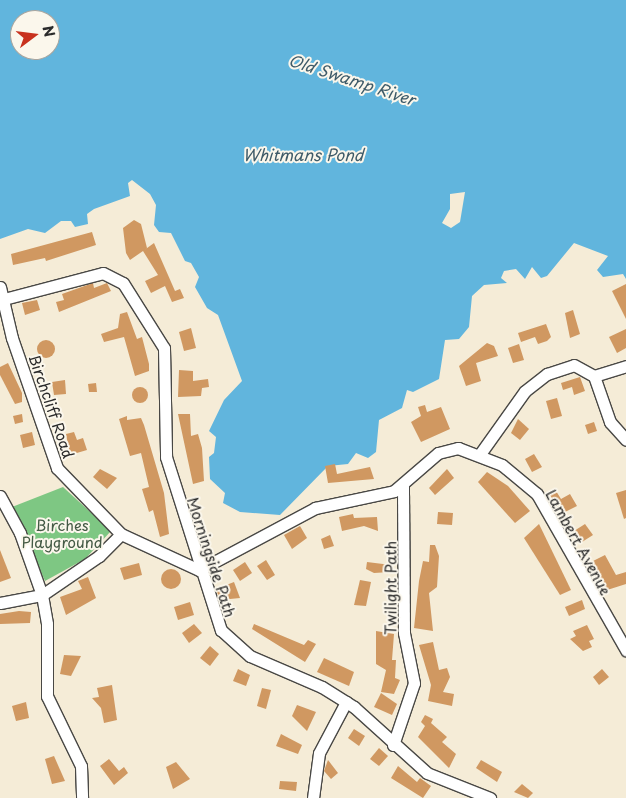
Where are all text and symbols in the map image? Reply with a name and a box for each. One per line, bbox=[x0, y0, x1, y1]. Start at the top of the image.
north arrow bbox=[10, 10, 60, 60]
text: N bbox=[37, 23, 61, 39]
water label: Old Swamp River bbox=[286, 49, 418, 109]
water label: Whitmans Pond bbox=[243, 144, 363, 164]
street label: Birchcliff Road bbox=[26, 352, 78, 460]
street label: Lambert Avenue bbox=[543, 487, 615, 597]
street label: Morningside Path bbox=[184, 495, 240, 619]
park label: Birches Playground bbox=[21, 515, 103, 550]
street label: Twilight Path bbox=[381, 541, 399, 635]

